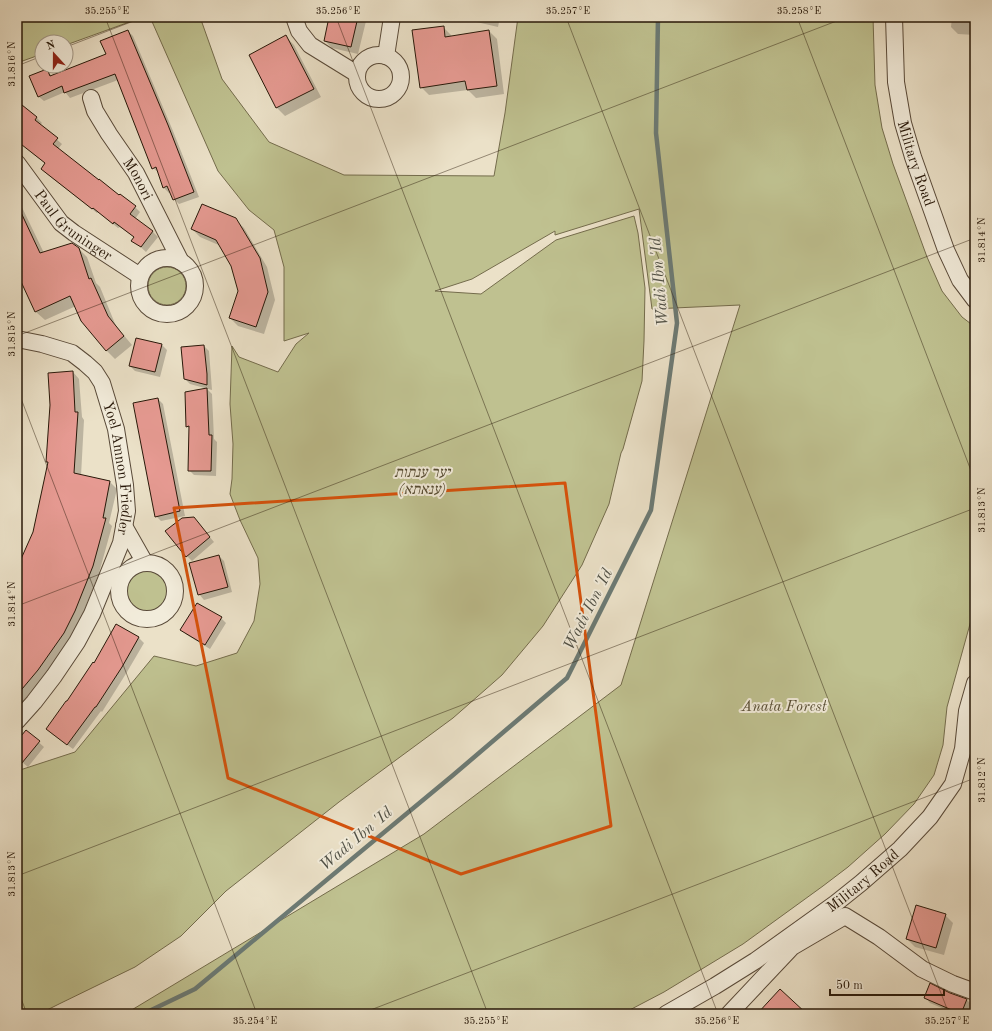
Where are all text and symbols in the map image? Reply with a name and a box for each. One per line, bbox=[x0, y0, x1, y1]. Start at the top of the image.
text: 35.255°E bbox=[85, 6, 129, 16]
text: 35.256°E bbox=[316, 6, 360, 16]
text: 35.257°E bbox=[546, 6, 590, 16]
text: 35.258°E bbox=[777, 6, 821, 16]
north arrow bbox=[34, 34, 74, 74]
text: N bbox=[45, 39, 57, 53]
text: 31.816°N bbox=[7, 41, 17, 87]
street label: Military Road bbox=[894, 119, 936, 209]
street label: Monori bbox=[119, 156, 154, 203]
street label: Paul Gruninger bbox=[31, 188, 114, 265]
text: 31.814°N bbox=[977, 217, 987, 263]
water label: Wadi Ibn 'Id bbox=[648, 236, 672, 327]
text: 31.815°N bbox=[7, 311, 17, 357]
street label: Yoel Amnon Friedler bbox=[99, 400, 133, 536]
park label: יער ענתות (ענאתא) bbox=[394, 466, 452, 498]
text: 31.813°N bbox=[977, 487, 987, 533]
water label: Wadi Ibn 'Id bbox=[561, 566, 616, 653]
text: 31.814°N bbox=[7, 581, 17, 627]
park label: Anata Forest bbox=[740, 700, 827, 715]
text: 31.812°N bbox=[977, 757, 987, 803]
water label: Wadi Ibn 'Id bbox=[317, 804, 396, 874]
street label: Military Road bbox=[825, 847, 903, 916]
text: 31.813°N bbox=[7, 851, 17, 897]
scale bar bbox=[830, 971, 944, 997]
text: 50 m bbox=[836, 979, 863, 992]
text: 35.254°E bbox=[233, 1016, 277, 1026]
text: 35.255°E bbox=[464, 1016, 508, 1026]
text: 35.256°E bbox=[695, 1016, 739, 1026]
text: 35.257°E bbox=[925, 1016, 969, 1026]

